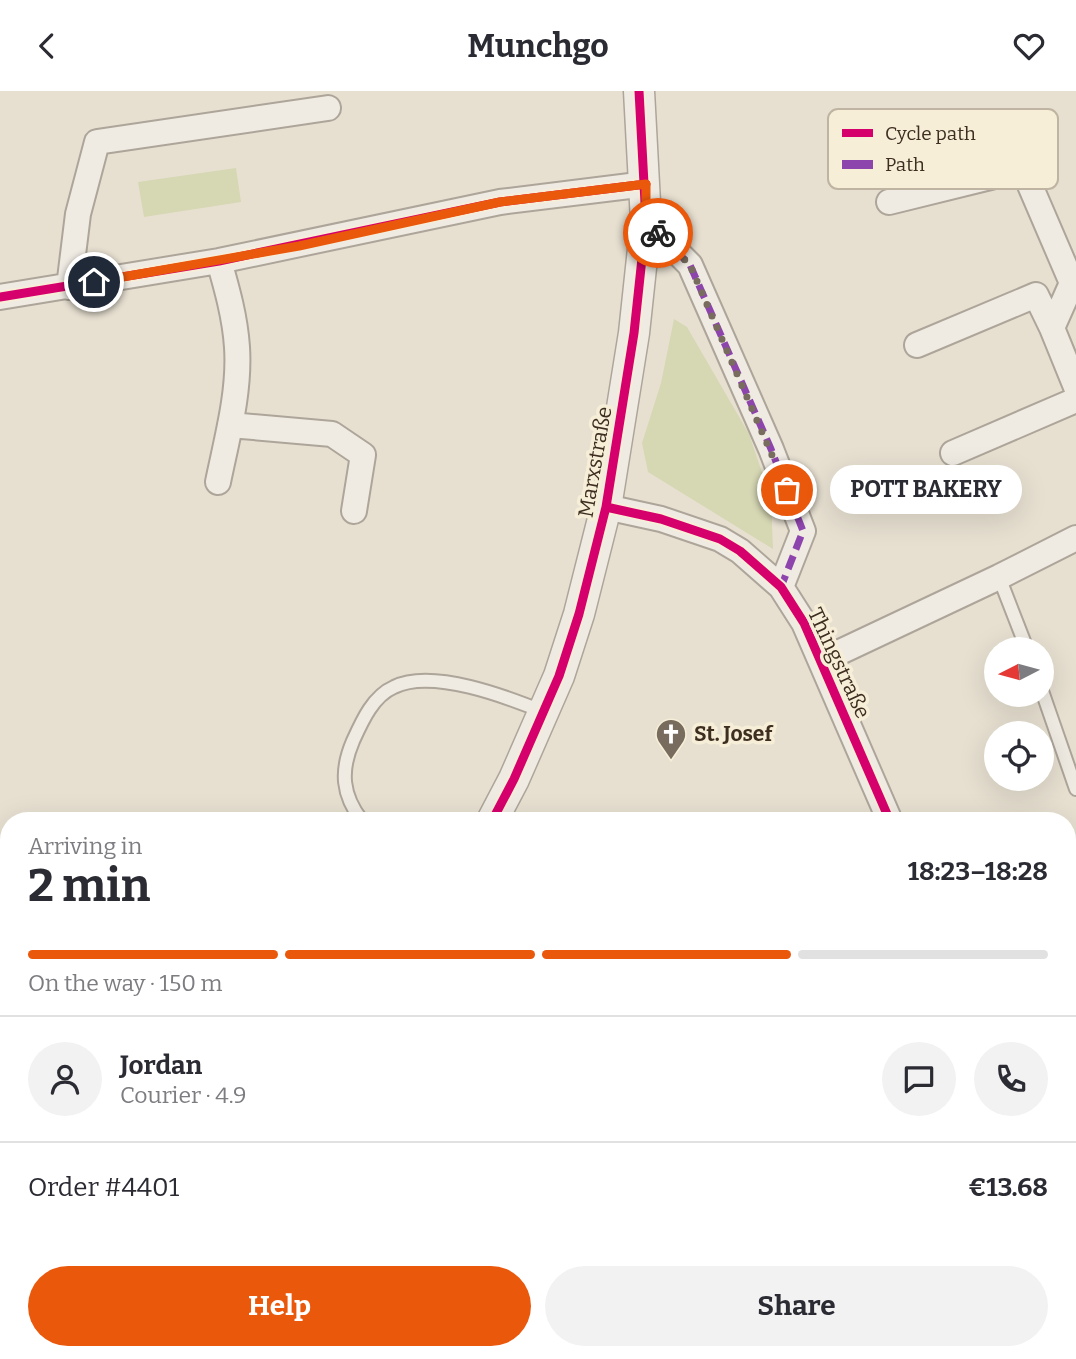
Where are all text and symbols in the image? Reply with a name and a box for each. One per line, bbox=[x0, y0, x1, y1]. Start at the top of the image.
icon: back bbox=[28, 27, 66, 65]
text: Munchgo bbox=[467, 27, 609, 65]
icon: heart bbox=[1010, 27, 1048, 65]
legend bbox=[828, 109, 1058, 189]
text: Cycle path bbox=[885, 122, 976, 145]
text: Path bbox=[885, 153, 925, 176]
courier bbox=[623, 198, 693, 268]
icon: bike bbox=[639, 214, 677, 252]
pin bbox=[64, 252, 124, 312]
icon: home bbox=[75, 263, 113, 301]
street label: Marxstraße bbox=[572, 404, 618, 520]
pin bbox=[757, 460, 817, 520]
callout: POTT BAKERY bbox=[829, 465, 1022, 515]
icon: bag bbox=[768, 471, 806, 509]
text: POTT BAKERY bbox=[850, 475, 1002, 503]
street label: Thingstraße bbox=[802, 604, 876, 722]
north arrow bbox=[984, 637, 1054, 707]
map controls bbox=[984, 637, 1054, 791]
church icon: St. Josef bbox=[654, 717, 688, 761]
place label: St. Josef bbox=[694, 721, 774, 747]
button: locate bbox=[984, 721, 1054, 791]
text: Arriving in bbox=[28, 832, 142, 860]
text: 18:23–18:28 bbox=[908, 856, 1048, 887]
text: 2 min bbox=[28, 858, 150, 913]
text: On the way · 150 m bbox=[28, 969, 222, 997]
button: person bbox=[28, 1042, 102, 1116]
button: chat bbox=[882, 1042, 956, 1116]
button: phone bbox=[974, 1042, 1048, 1116]
text: Jordan bbox=[120, 1050, 202, 1081]
text: Courier · 4.9 bbox=[120, 1081, 247, 1109]
text: Order #4401 bbox=[28, 1172, 179, 1203]
text: €13.68 bbox=[968, 1172, 1048, 1203]
button: Help bbox=[28, 1266, 531, 1346]
button: Share bbox=[545, 1266, 1048, 1346]

